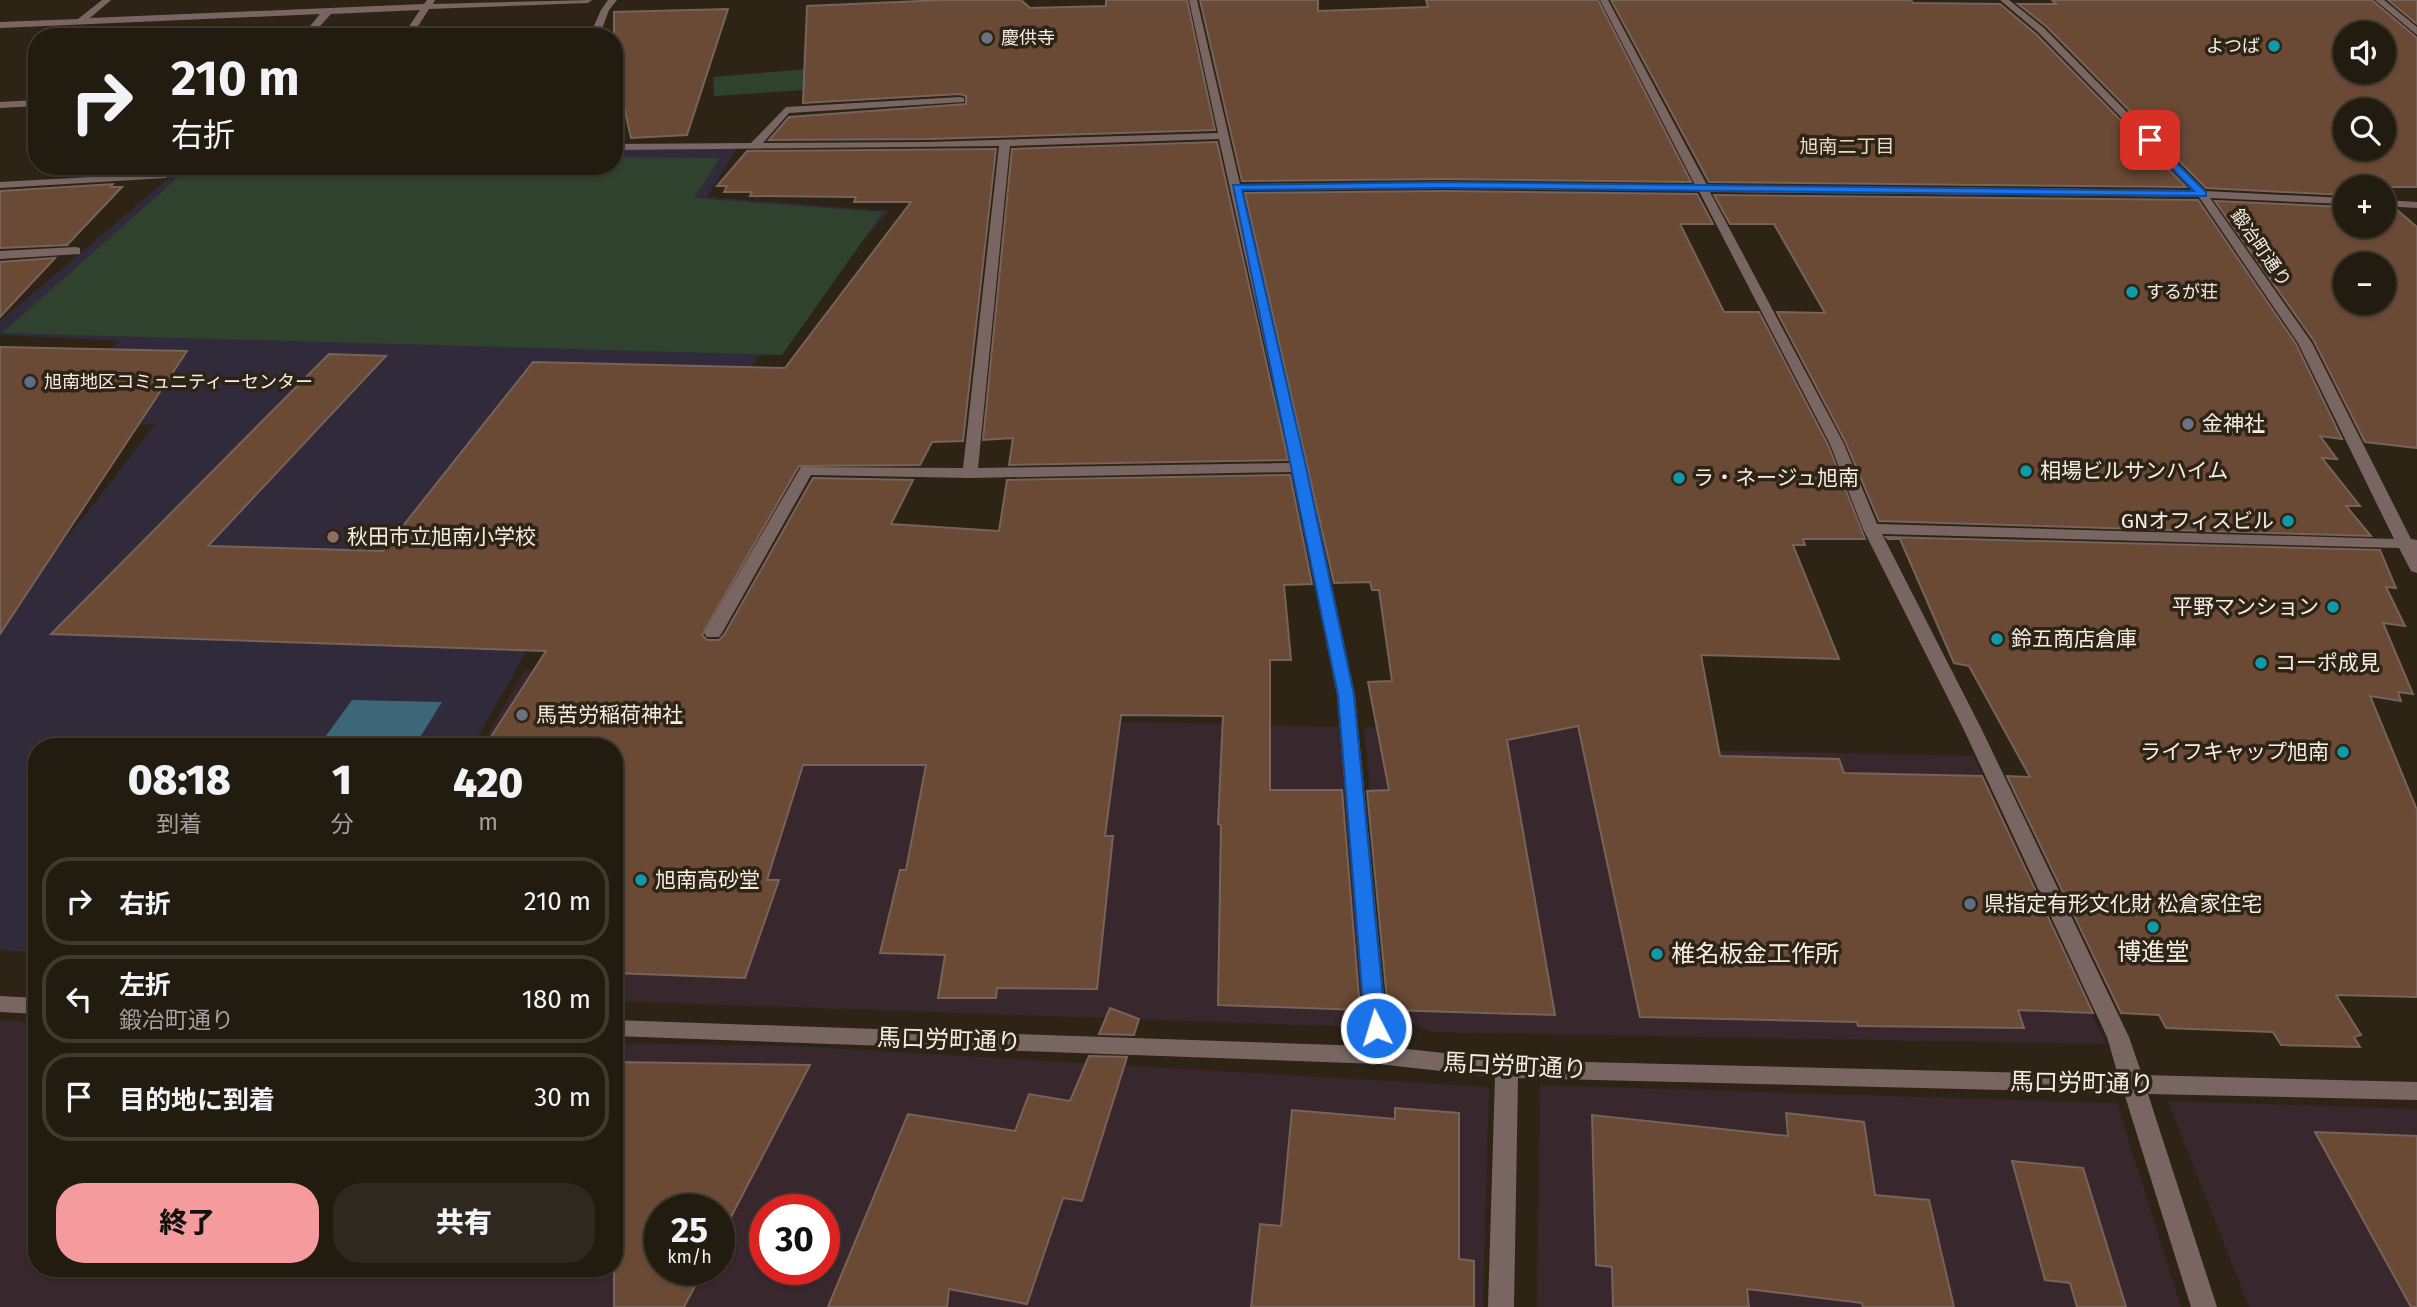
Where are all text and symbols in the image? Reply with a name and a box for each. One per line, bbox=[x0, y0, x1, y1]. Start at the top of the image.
map controls bbox=[2333, 21, 2396, 315]
button: sound bbox=[2333, 21, 2396, 84]
place label: 慶供寺 bbox=[1001, 27, 1055, 49]
marker: 慶供寺 bbox=[979, 30, 995, 46]
place label: よつば bbox=[2206, 35, 2260, 57]
marker: よつば bbox=[2266, 38, 2282, 54]
text: 210 m bbox=[171, 49, 300, 108]
icon: right bbox=[56, 56, 147, 147]
button: search bbox=[2333, 98, 2396, 161]
pin bbox=[2120, 110, 2180, 170]
text: 右折 bbox=[171, 116, 235, 154]
icon: arrive bbox=[2131, 121, 2169, 159]
district label: 旭南二丁目 bbox=[1799, 135, 1895, 158]
button: + bbox=[2333, 175, 2396, 238]
street label: 鍛冶町通り bbox=[2226, 205, 2296, 291]
button: − bbox=[2333, 252, 2396, 315]
place label: するが荘 bbox=[2146, 281, 2218, 303]
marker: するが荘 bbox=[2124, 284, 2140, 300]
place label: 旭南地区コミュニティーセンター bbox=[44, 371, 313, 393]
marker: 旭南地区コミュニティーセンター bbox=[22, 374, 38, 390]
place label: 金神社 bbox=[2202, 411, 2265, 437]
marker: 金神社 bbox=[2180, 416, 2196, 432]
place label: 相場ビルサンハイム bbox=[2040, 458, 2228, 484]
marker: 相場ビルサンハイム bbox=[2018, 463, 2034, 479]
place label: ラ・ネージュ旭南 bbox=[1693, 465, 1859, 491]
marker: ラ・ネージュ旭南 bbox=[1671, 470, 1687, 486]
place label: GNオフィスビル bbox=[2121, 508, 2274, 534]
marker: GNオフィスビル bbox=[2280, 513, 2296, 529]
place label: 秋田市立旭南小学校 bbox=[347, 524, 536, 550]
marker: 秋田市立旭南小学校 bbox=[325, 529, 341, 545]
place label: 平野マンション bbox=[2172, 594, 2319, 620]
marker: 平野マンション bbox=[2325, 599, 2341, 615]
place label: 鈴五商店倉庫 bbox=[2011, 626, 2137, 652]
marker: 鈴五商店倉庫 bbox=[1989, 631, 2005, 647]
place label: コーポ成見 bbox=[2275, 650, 2380, 676]
marker: コーポ成見 bbox=[2253, 655, 2269, 671]
place label: 馬苦労稲荷神社 bbox=[536, 702, 683, 728]
marker: 馬苦労稲荷神社 bbox=[514, 707, 530, 723]
place label: ライフキャップ旭南 bbox=[2140, 739, 2329, 765]
marker: ライフキャップ旭南 bbox=[2335, 744, 2351, 760]
text: 08:18 bbox=[128, 755, 231, 805]
text: 1 bbox=[332, 755, 352, 805]
text: 420 bbox=[453, 758, 523, 808]
text: m bbox=[478, 808, 498, 836]
text: 到着 bbox=[156, 810, 202, 838]
text: 分 bbox=[330, 810, 353, 838]
place label: 旭南高砂堂 bbox=[655, 867, 760, 893]
marker: 旭南高砂堂 bbox=[633, 872, 649, 888]
icon: right bbox=[60, 882, 98, 920]
text: 210 m bbox=[524, 886, 591, 917]
text: 右折 bbox=[119, 889, 171, 920]
place label: 県指定有形文化財 松倉家住宅 bbox=[1984, 891, 2263, 917]
marker: 県指定有形文化財 松倉家住宅 bbox=[1962, 896, 1978, 912]
marker: 博進堂 bbox=[2145, 919, 2161, 935]
place label: 博進堂 bbox=[2117, 938, 2189, 966]
place label: 椎名板金工作所 bbox=[1671, 940, 1839, 968]
marker: 椎名板金工作所 bbox=[1649, 946, 1665, 962]
text: 左折 bbox=[119, 970, 171, 1001]
icon: left bbox=[60, 980, 98, 1018]
text: 180 m bbox=[522, 984, 591, 1015]
position arrow bbox=[1339, 991, 1413, 1065]
text: 鍛冶町通り bbox=[119, 1006, 234, 1034]
street label: 馬口労町通り bbox=[877, 1023, 1021, 1057]
street label: 馬口労町通り bbox=[1442, 1048, 1588, 1084]
street label: 馬口労町通り bbox=[2010, 1068, 2154, 1098]
icon: arrive bbox=[60, 1078, 98, 1116]
text: 30 m bbox=[534, 1082, 591, 1113]
text: 目的地に到着 bbox=[119, 1085, 275, 1116]
button: 終了 bbox=[56, 1183, 319, 1263]
button: 共有 bbox=[333, 1183, 595, 1263]
speed limit sign: 30 bbox=[749, 1194, 840, 1285]
text: 25 bbox=[671, 1209, 708, 1251]
text: km/h bbox=[667, 1246, 712, 1268]

